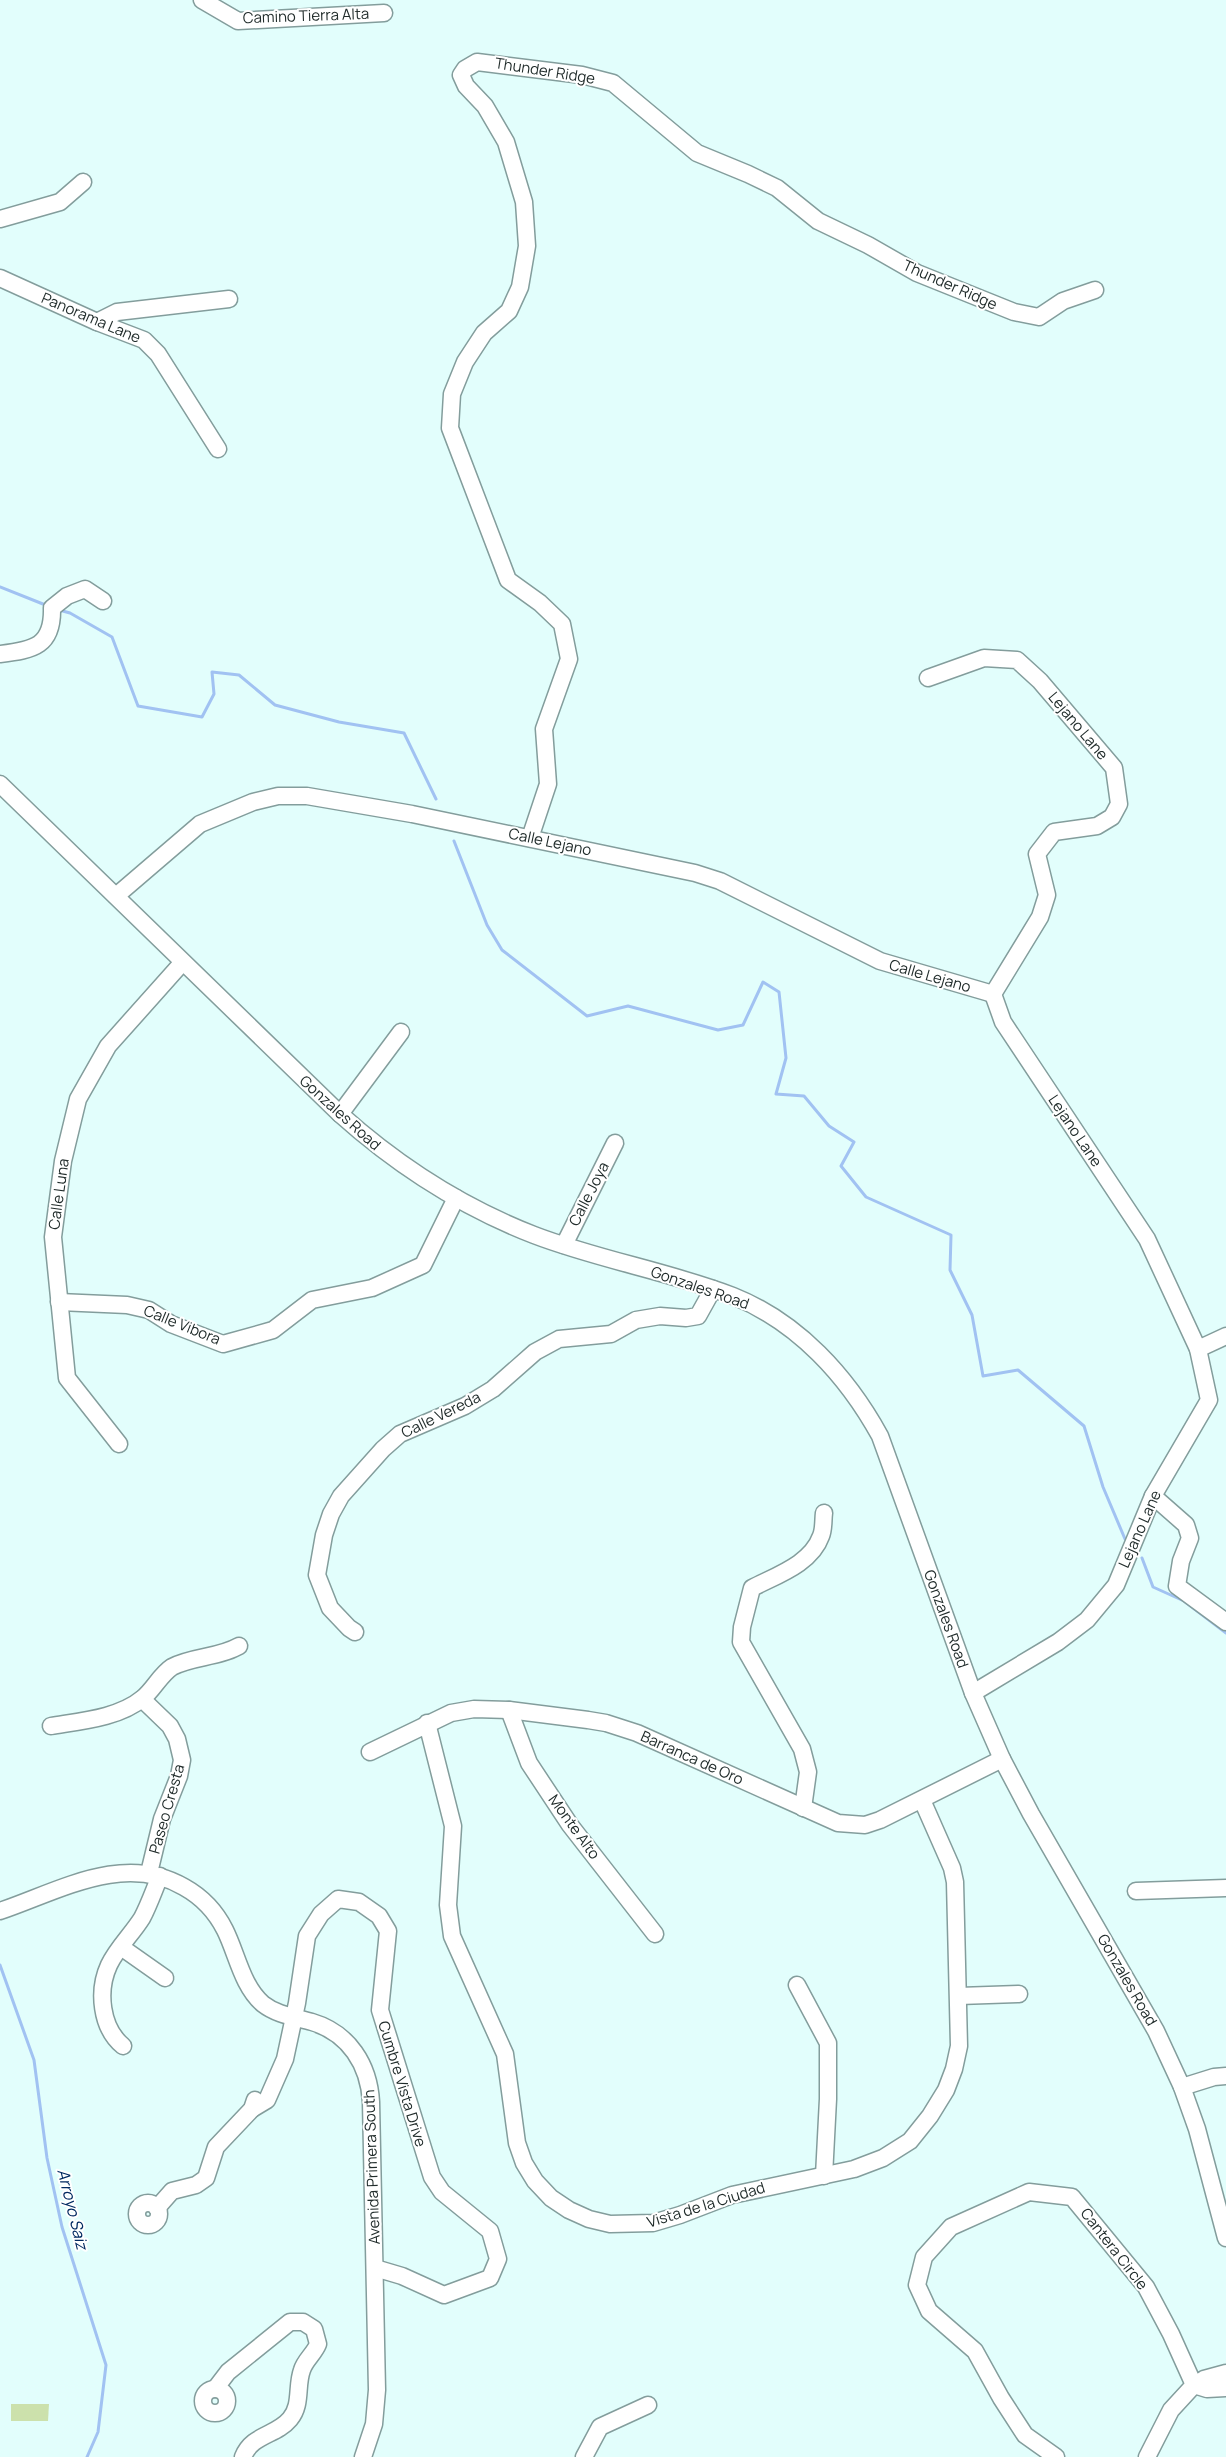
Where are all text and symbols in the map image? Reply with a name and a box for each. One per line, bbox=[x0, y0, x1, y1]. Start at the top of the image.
street label: Camino Tierra Alta bbox=[242, 3, 370, 28]
street label: Thunder Ridge bbox=[493, 52, 597, 89]
street label: Thunder Ridge bbox=[900, 254, 1001, 315]
street label: Panorama Lane bbox=[38, 287, 144, 348]
street label: Lejano Lane bbox=[1044, 687, 1113, 764]
street label: Calle Lejano bbox=[507, 822, 594, 861]
street label: Calle Lejano bbox=[887, 954, 974, 997]
street label: Gonzales Road bbox=[295, 1070, 386, 1155]
street label: Lejano Lane bbox=[1044, 1090, 1107, 1171]
street label: Calle Luna bbox=[43, 1157, 74, 1231]
street label: Calle Joya bbox=[563, 1158, 614, 1229]
street label: Gonzales Road bbox=[648, 1261, 752, 1314]
street label: Calle Vibora bbox=[141, 1300, 224, 1349]
street label: Calle Vereda bbox=[398, 1386, 484, 1443]
street label: Lejano Lane bbox=[1113, 1486, 1166, 1571]
street label: Gonzales Road bbox=[919, 1567, 974, 1671]
street label: Barranca de Oro bbox=[637, 1725, 747, 1790]
street label: Paseo Cresta bbox=[144, 1761, 189, 1856]
street label: Monte Alto bbox=[544, 1790, 605, 1863]
street label: Gonzales Road bbox=[1093, 1930, 1162, 2030]
street label: Cumbre Vista Drive bbox=[373, 2018, 432, 2150]
street label: Avenida Primera South bbox=[358, 2089, 385, 2245]
water label: Arroyo Saiz bbox=[52, 2166, 94, 2253]
street label: Vista de la Ciudad bbox=[644, 2177, 767, 2232]
street label: Cantera Circle bbox=[1076, 2203, 1153, 2294]

